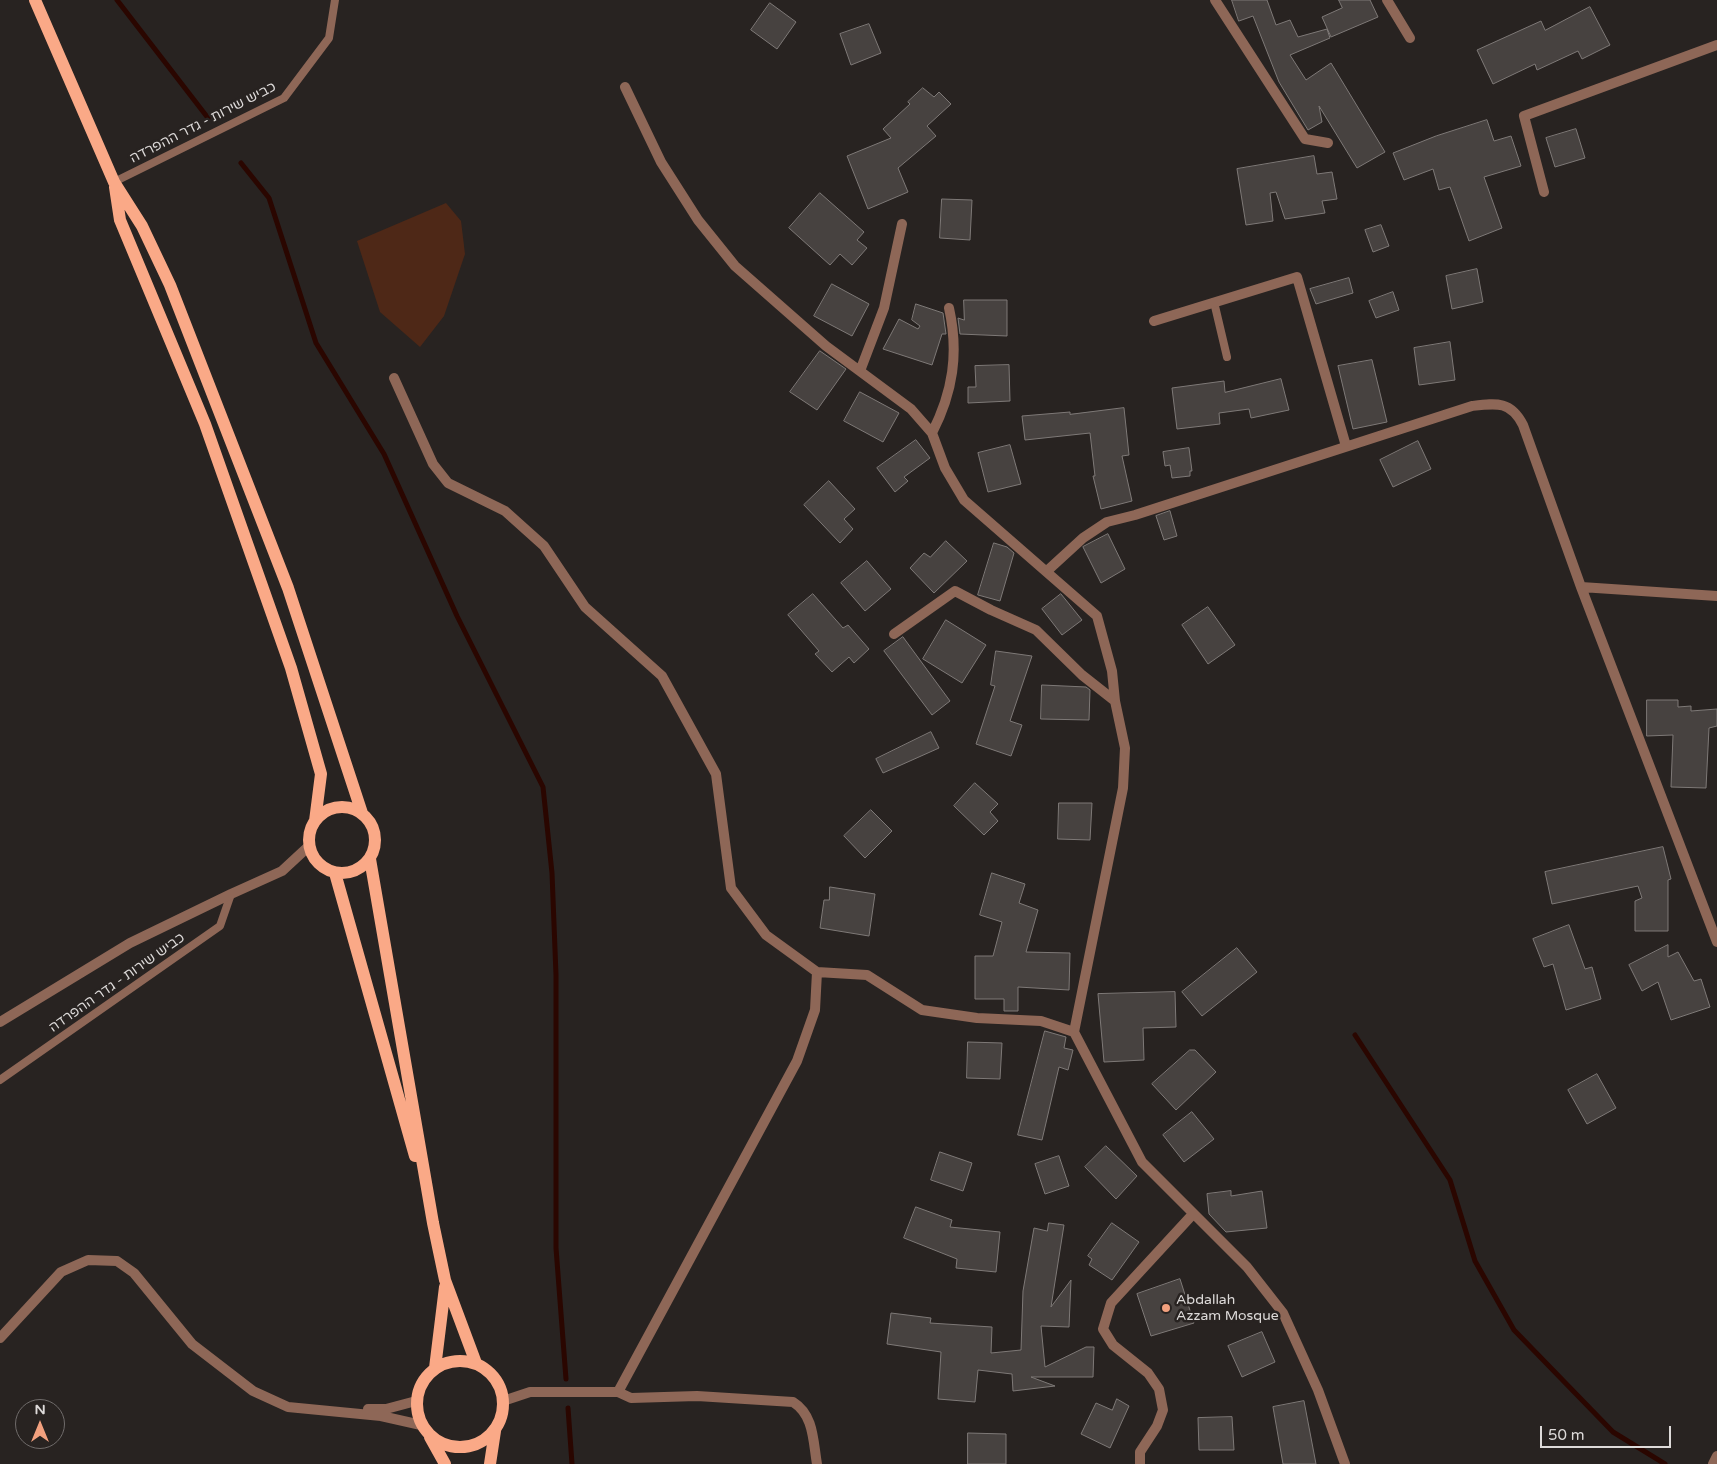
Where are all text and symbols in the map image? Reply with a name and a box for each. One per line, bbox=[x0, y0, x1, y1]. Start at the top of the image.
street label: כביש שירות - גדר ההפרדה bbox=[127, 79, 279, 167]
street label: כביש שירות - גדר ההפרדה bbox=[46, 930, 188, 1036]
place label: Abdallah Azzam Mosque bbox=[1176, 1292, 1279, 1324]
marker: Abdallah Azzam Mosque bbox=[1160, 1302, 1172, 1314]
north arrow bbox=[15, 1399, 65, 1449]
text: N bbox=[34, 1401, 46, 1418]
scale bar bbox=[1542, 1416, 1673, 1448]
text: 50 m bbox=[1548, 1426, 1585, 1444]

